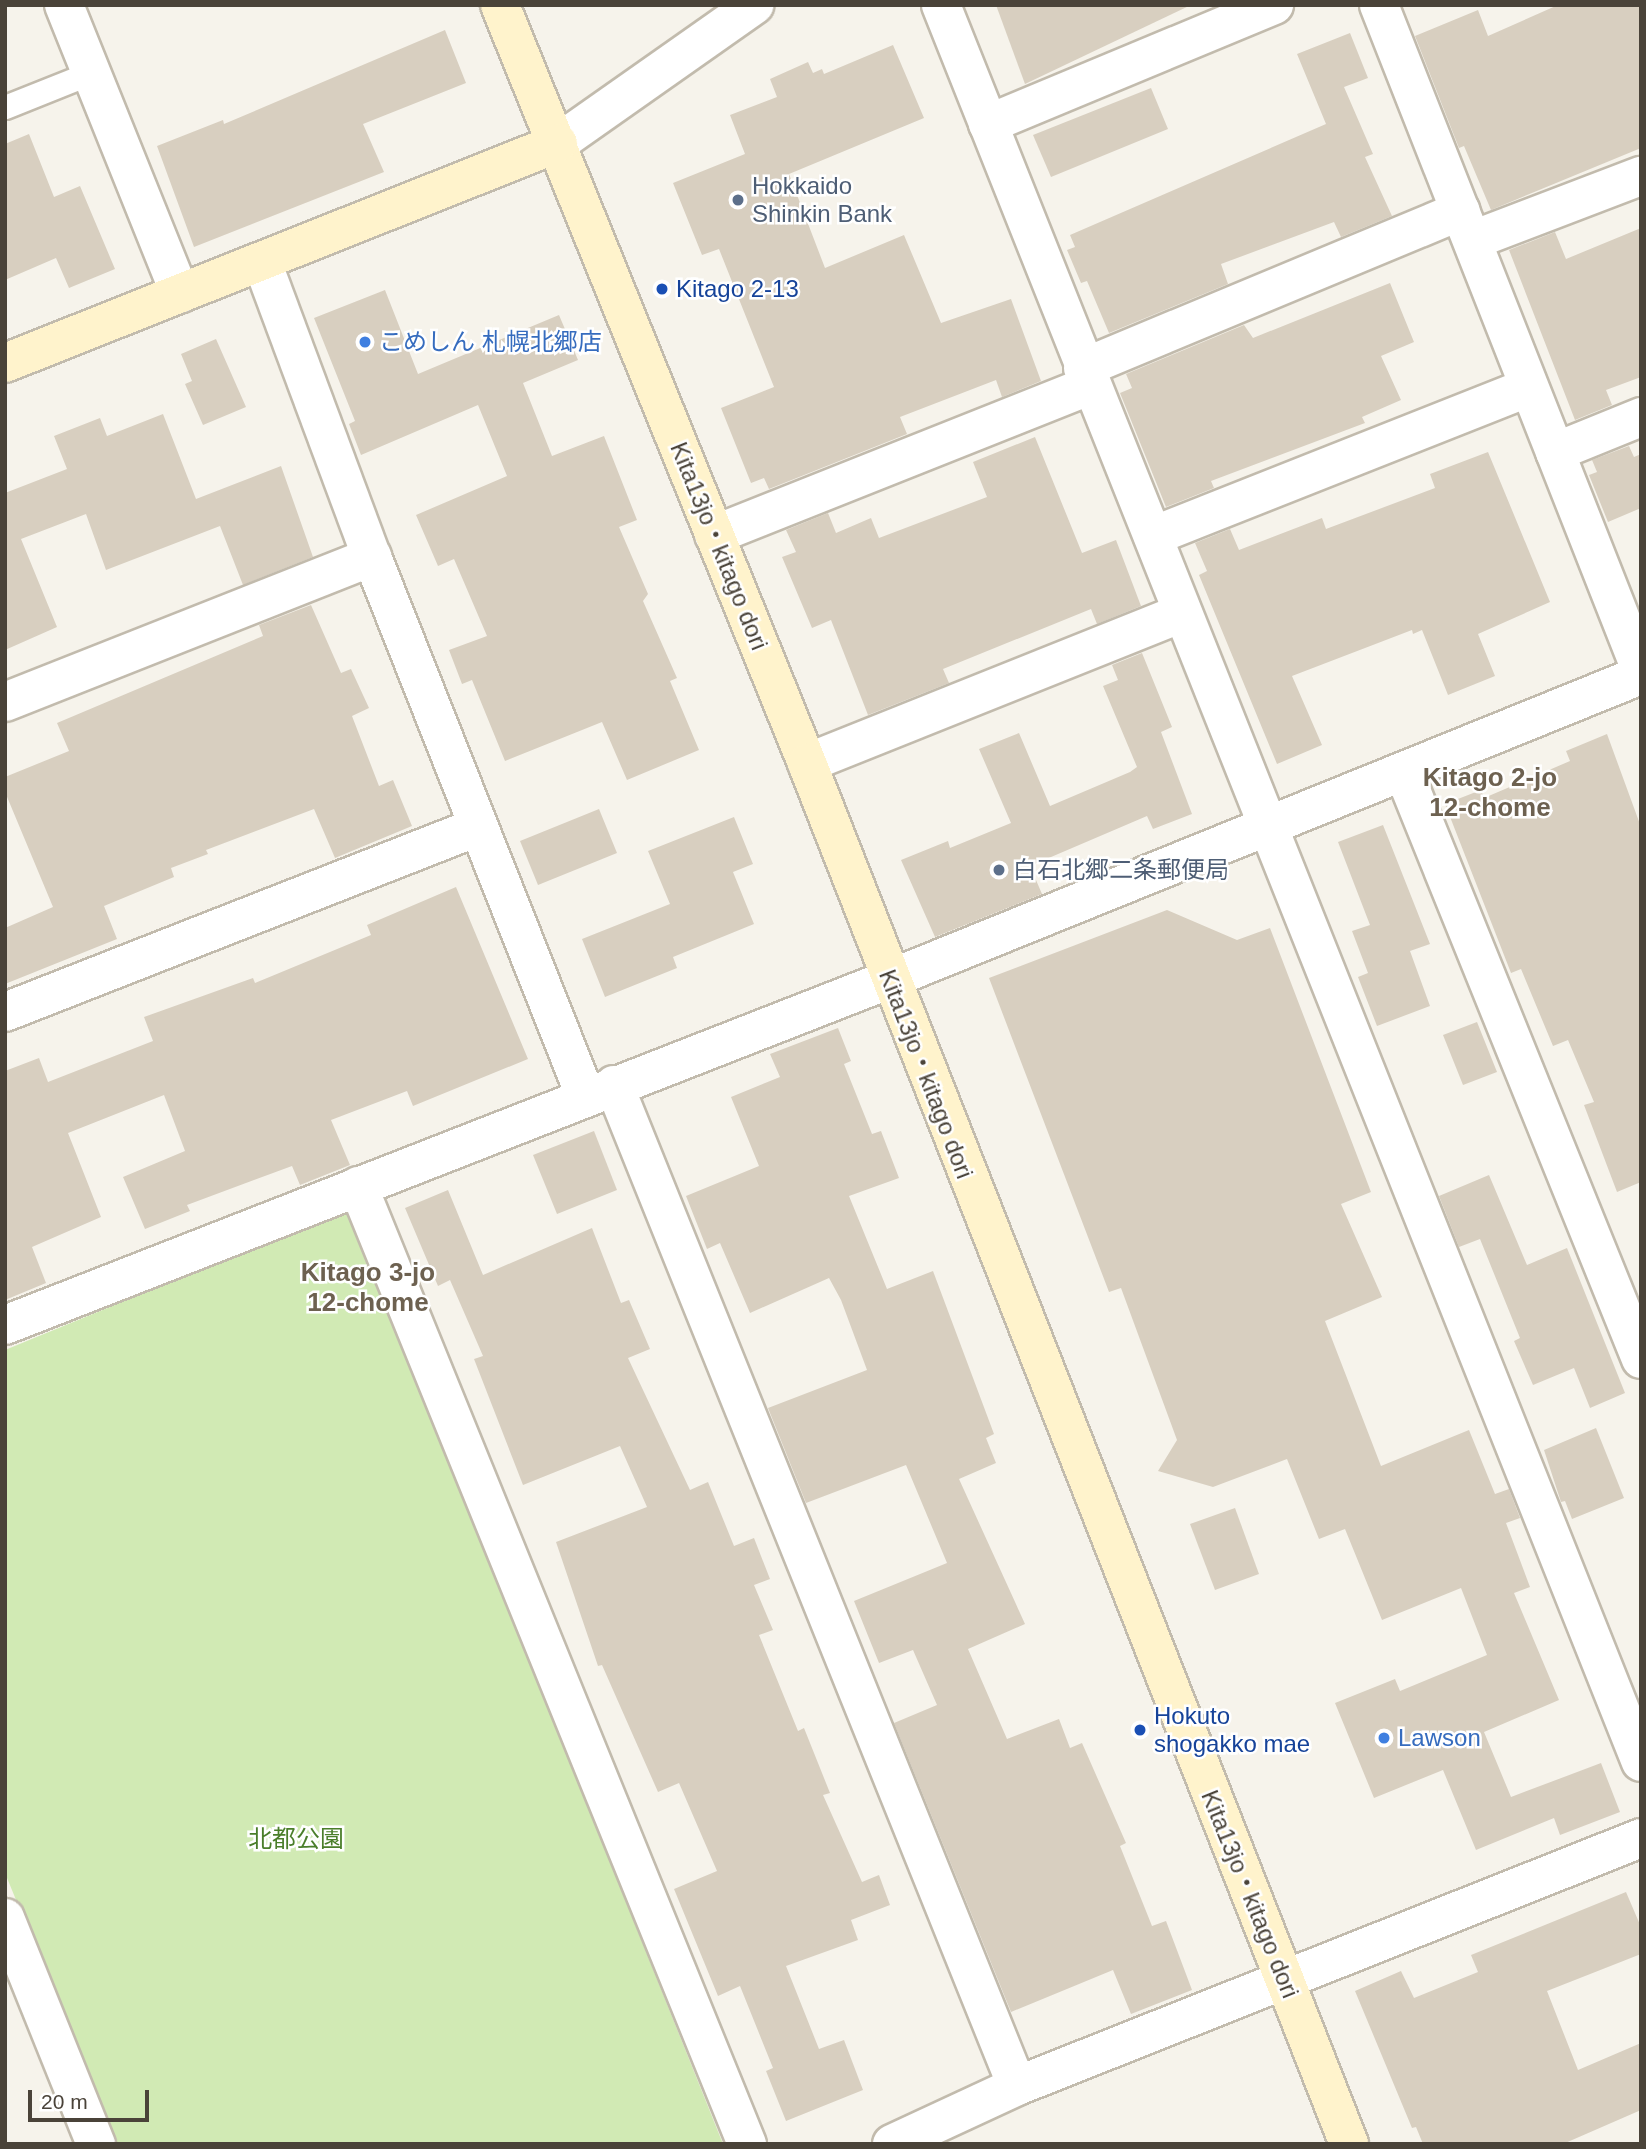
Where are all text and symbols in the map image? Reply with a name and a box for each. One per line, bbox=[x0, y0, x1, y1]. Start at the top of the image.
place label: Hokkaido Shinkin Bank bbox=[752, 172, 892, 228]
marker: Hokkaido Shinkin Bank bbox=[730, 192, 746, 208]
place label: Kitago 2-13 bbox=[676, 275, 799, 303]
marker: Kitago 2-13 bbox=[654, 281, 670, 297]
place label: こめしん 札幌北郷店 bbox=[379, 328, 602, 356]
marker: こめしん 札幌北郷店 bbox=[357, 334, 373, 350]
street label: Kita13jo・kitago dori bbox=[664, 438, 774, 654]
district label: Kitago 2-jo 12-chome bbox=[1423, 762, 1557, 824]
place label: 白石北郷二条郵便局 bbox=[1013, 856, 1229, 884]
marker: 白石北郷二条郵便局 bbox=[991, 862, 1007, 878]
street label: Kita13jo・kitago dori bbox=[873, 965, 979, 1183]
district label: Kitago 3-jo 12-chome bbox=[301, 1257, 435, 1318]
place label: Hokuto shogakko mae bbox=[1154, 1702, 1310, 1758]
marker: Hokuto shogakko mae bbox=[1132, 1722, 1148, 1738]
place label: Lawson bbox=[1398, 1724, 1481, 1752]
marker: Lawson bbox=[1376, 1730, 1392, 1746]
street label: Kita13jo・kitago dori bbox=[1195, 1786, 1305, 2002]
park label: 北都公園 bbox=[248, 1825, 344, 1853]
scale bar bbox=[32, 2076, 152, 2120]
text: 20 m bbox=[41, 2090, 88, 2113]

